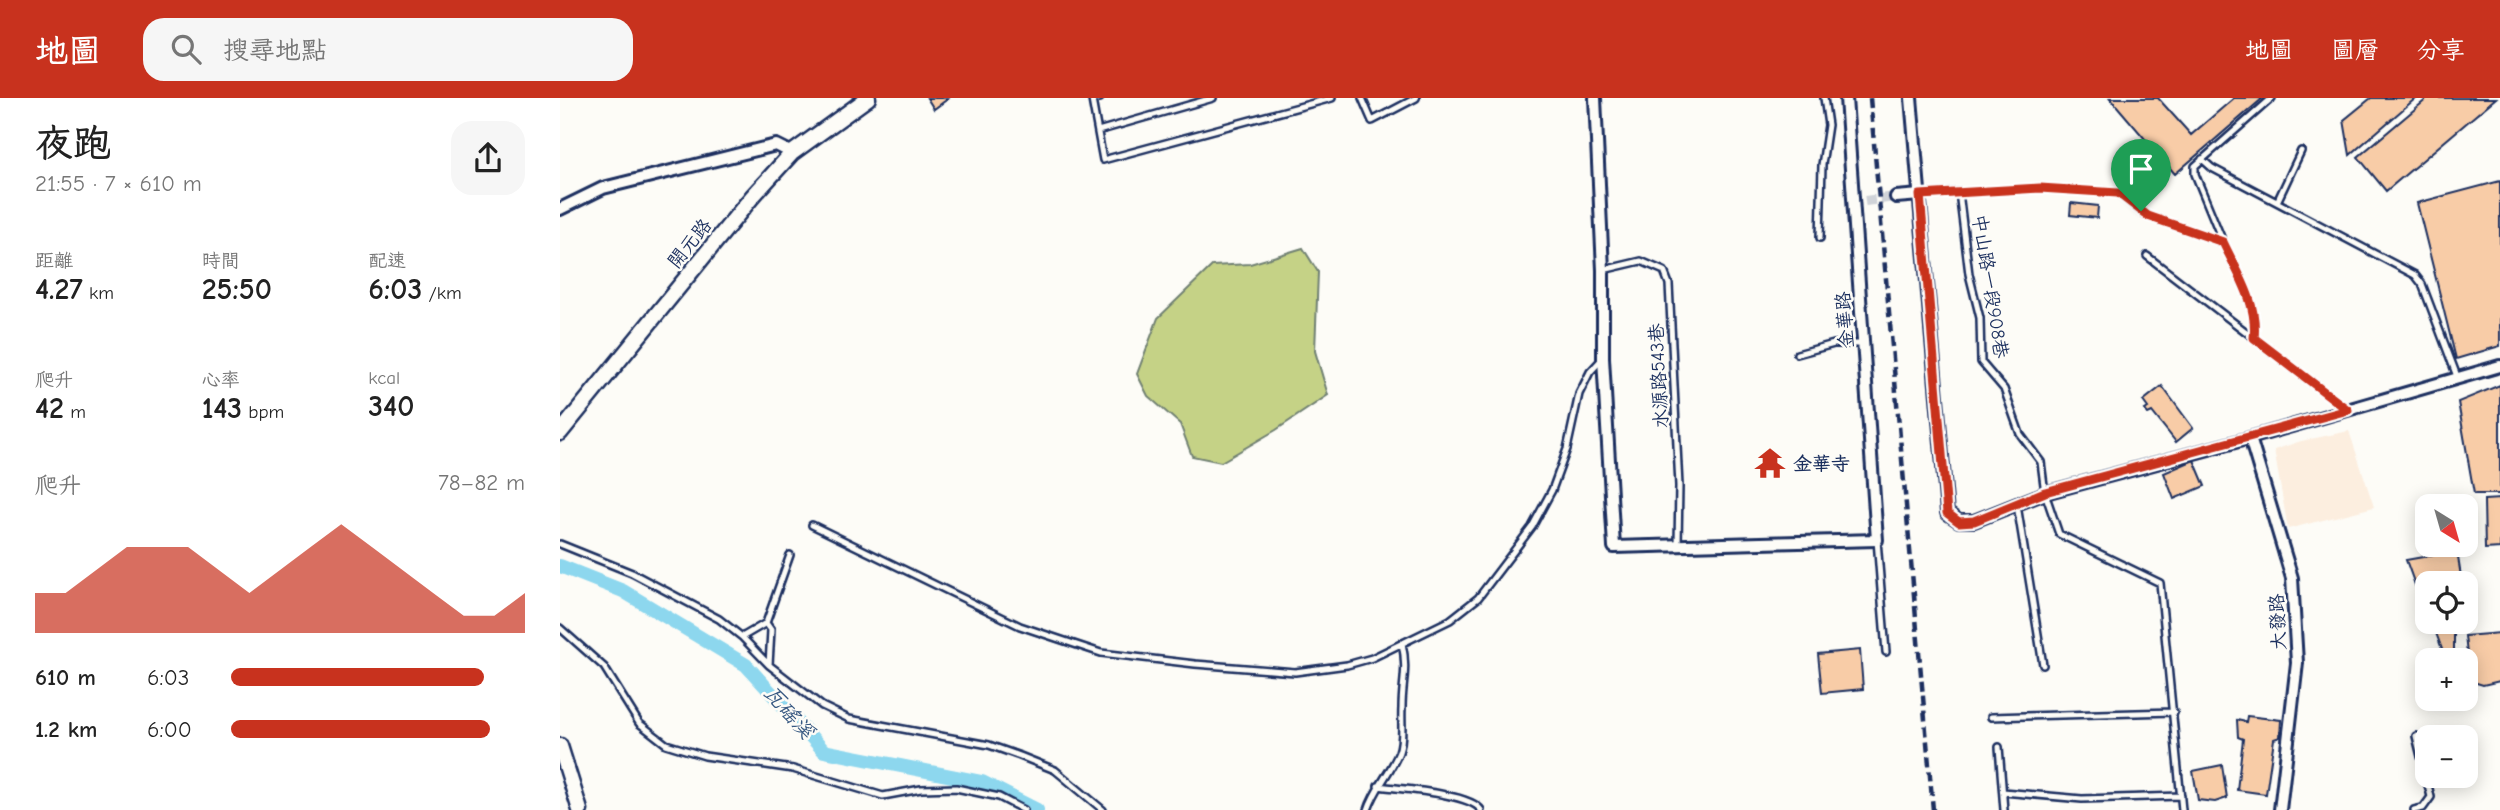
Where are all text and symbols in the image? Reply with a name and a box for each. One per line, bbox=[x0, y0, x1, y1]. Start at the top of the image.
search box bbox=[143, 18, 633, 81]
icon: search bbox=[167, 30, 205, 68]
text: 地圖 bbox=[35, 32, 101, 70]
text: 搜尋地點 bbox=[223, 36, 327, 66]
text: 地圖 bbox=[2245, 36, 2293, 64]
text: 圖層 bbox=[2331, 36, 2379, 64]
text: 分享 bbox=[2417, 36, 2465, 64]
button: share bbox=[451, 121, 525, 195]
text: 夜跑 bbox=[35, 122, 111, 166]
pin bbox=[2111, 139, 2171, 211]
icon: arrive bbox=[2122, 150, 2160, 188]
text: 21:55 · 7 × 610 m bbox=[35, 170, 202, 197]
street label: 中山路一段908巷 bbox=[1968, 213, 2012, 360]
street label: 開元路 bbox=[663, 215, 716, 273]
text: 距離 bbox=[35, 250, 73, 272]
text: 時間 bbox=[202, 250, 240, 272]
text: 配速 bbox=[368, 250, 406, 272]
text: 4.27 bbox=[35, 272, 83, 307]
text: 25:50 bbox=[202, 272, 272, 307]
text: 6:03 bbox=[368, 272, 422, 307]
text: km bbox=[83, 282, 114, 304]
text: /km bbox=[422, 282, 462, 304]
street label: 金華路 bbox=[1832, 291, 1858, 349]
street label: 水源路543巷 bbox=[1645, 323, 1673, 429]
text: kcal bbox=[368, 367, 400, 389]
text: 爬升 bbox=[35, 369, 73, 391]
text: 心率 bbox=[202, 369, 240, 391]
text: 340 bbox=[368, 389, 414, 424]
text: 42 bbox=[35, 391, 64, 426]
text: 143 bbox=[202, 391, 242, 426]
text: m bbox=[64, 401, 86, 423]
text: bpm bbox=[242, 401, 284, 423]
temple icon: 金華寺 bbox=[1753, 446, 1787, 480]
place label: 金華寺 bbox=[1793, 453, 1850, 475]
text: 78–82 m bbox=[438, 469, 525, 496]
text: 爬升 bbox=[35, 472, 81, 499]
north arrow bbox=[2415, 494, 2478, 556]
map controls bbox=[2415, 494, 2478, 788]
button: locate bbox=[2415, 571, 2478, 634]
street label: 大發路 bbox=[2266, 593, 2290, 651]
button: + bbox=[2415, 648, 2478, 711]
text: 610 m bbox=[35, 664, 96, 691]
text: 6:03 bbox=[147, 664, 189, 691]
water label: 瓦磘溪 bbox=[759, 681, 820, 744]
text: 1.2 km bbox=[35, 716, 97, 743]
text: 6:00 bbox=[147, 716, 192, 743]
button: − bbox=[2415, 725, 2478, 788]

